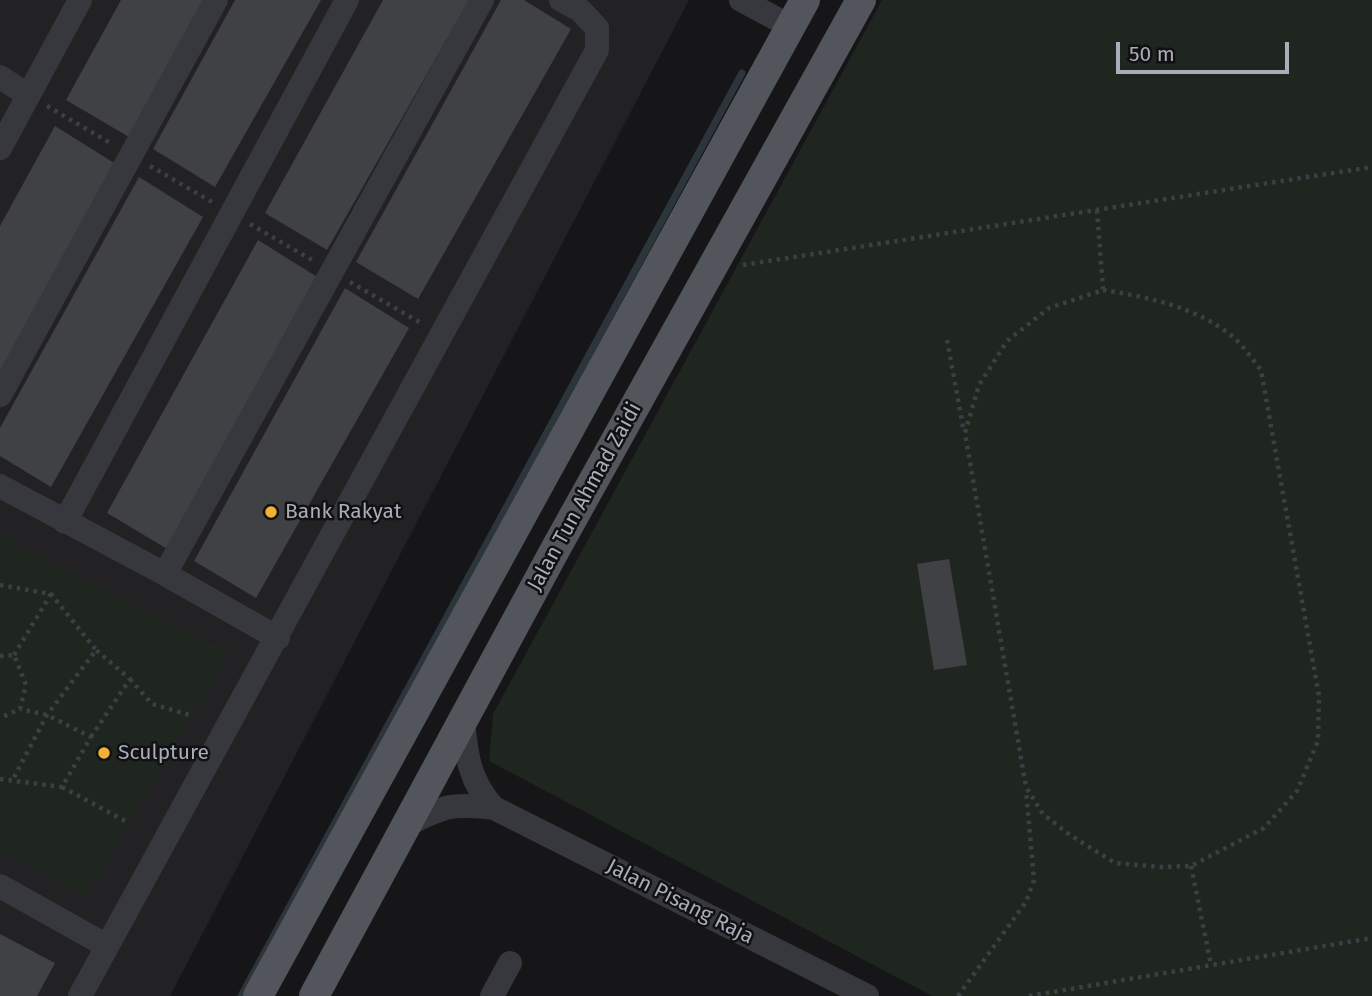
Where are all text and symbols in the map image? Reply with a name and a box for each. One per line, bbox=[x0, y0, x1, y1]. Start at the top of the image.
scale bar bbox=[1120, 28, 1293, 72]
text: 50 m bbox=[1129, 41, 1175, 67]
street label: Jalan Tun Ahmad Zaidi bbox=[523, 398, 647, 596]
place label: Bank Rakyat bbox=[285, 499, 401, 525]
marker: Bank Rakyat bbox=[263, 504, 279, 520]
place label: Sculpture bbox=[118, 740, 209, 766]
marker: Sculpture bbox=[96, 745, 112, 761]
street label: Jalan Pisang Raja bbox=[602, 854, 758, 950]

